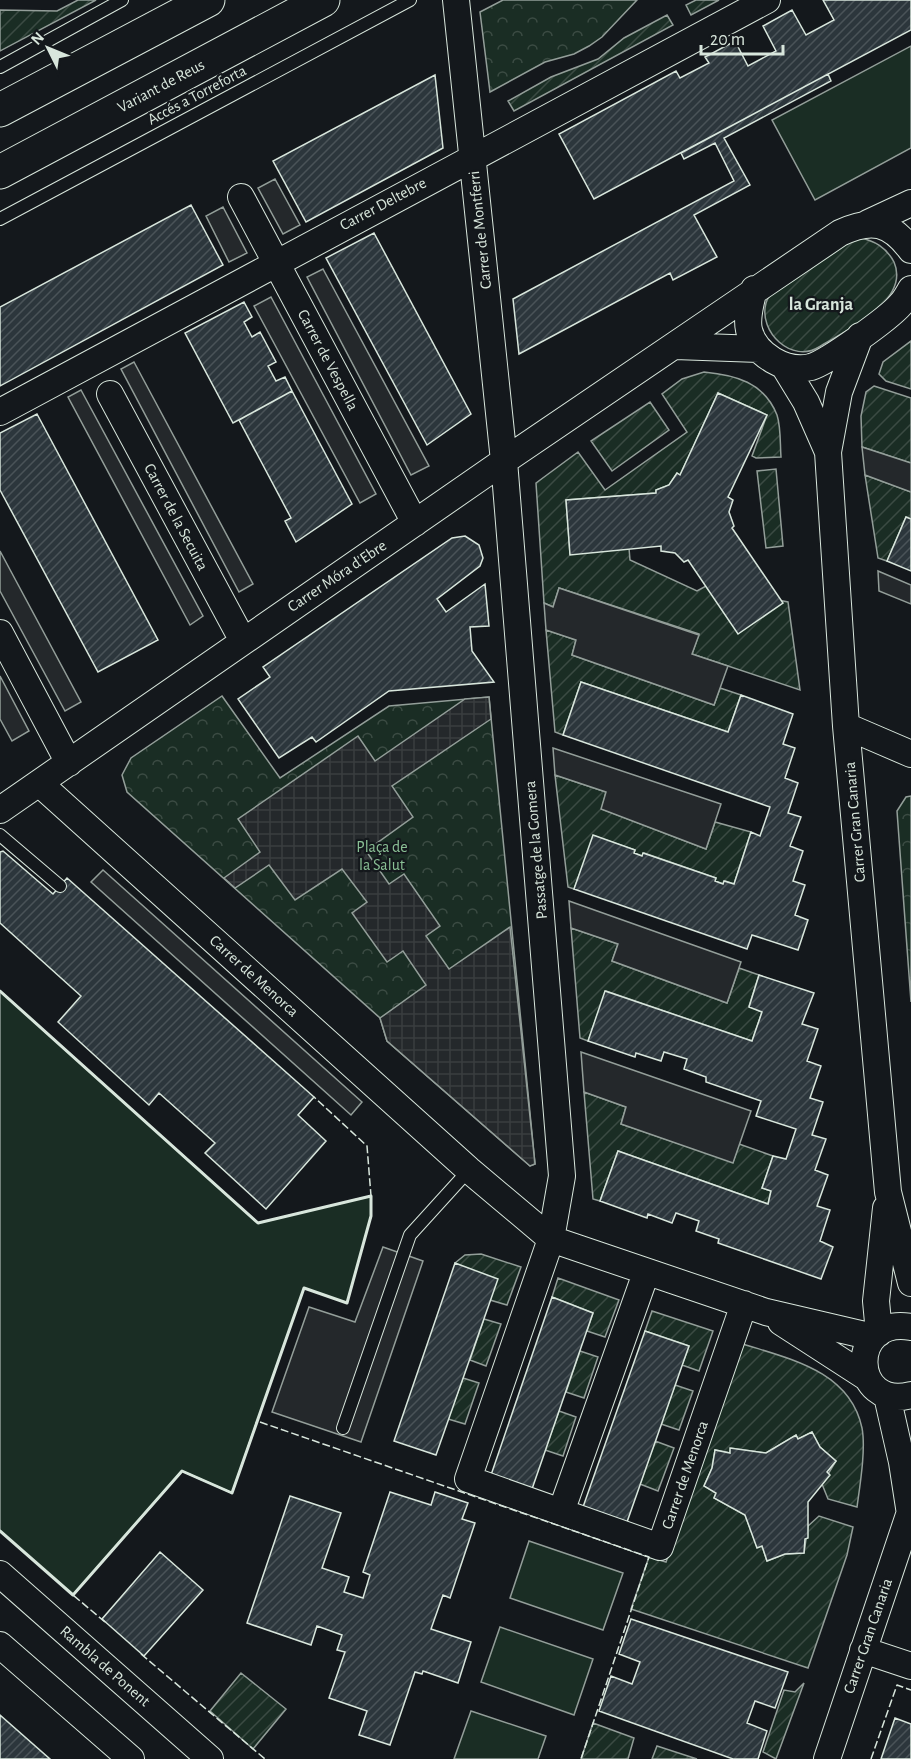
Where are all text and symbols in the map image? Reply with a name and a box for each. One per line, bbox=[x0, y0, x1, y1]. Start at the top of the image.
north arrow bbox=[18, 18, 78, 78]
scale bar bbox=[701, 18, 784, 56]
text: N bbox=[28, 29, 47, 48]
text: 20 m bbox=[710, 31, 745, 49]
street label: Variant de Reus bbox=[115, 56, 207, 116]
street label: Accés a Torreforta bbox=[145, 62, 249, 128]
street label: Carrer de Montferri bbox=[466, 170, 494, 290]
street label: Carrer Deltebre bbox=[337, 175, 429, 233]
district label: la Granja bbox=[789, 296, 854, 314]
street label: Carrer de Vespella bbox=[295, 307, 361, 413]
street label: Carrer de la Secuita bbox=[141, 461, 211, 573]
street label: Carrer Móra d'Ebre bbox=[285, 537, 389, 615]
street label: Carrer Gran Canaria bbox=[842, 761, 868, 883]
street label: Passatge de la Gomera bbox=[522, 780, 550, 920]
park label: Plaça de la Salut bbox=[356, 839, 408, 873]
street label: Carrer de Menorca bbox=[206, 932, 302, 1020]
street label: Carrer de Menorca bbox=[659, 1419, 711, 1531]
street label: Carrer Gran Canaria bbox=[841, 1576, 895, 1696]
street label: Rambla de Ponent bbox=[57, 1623, 153, 1709]

